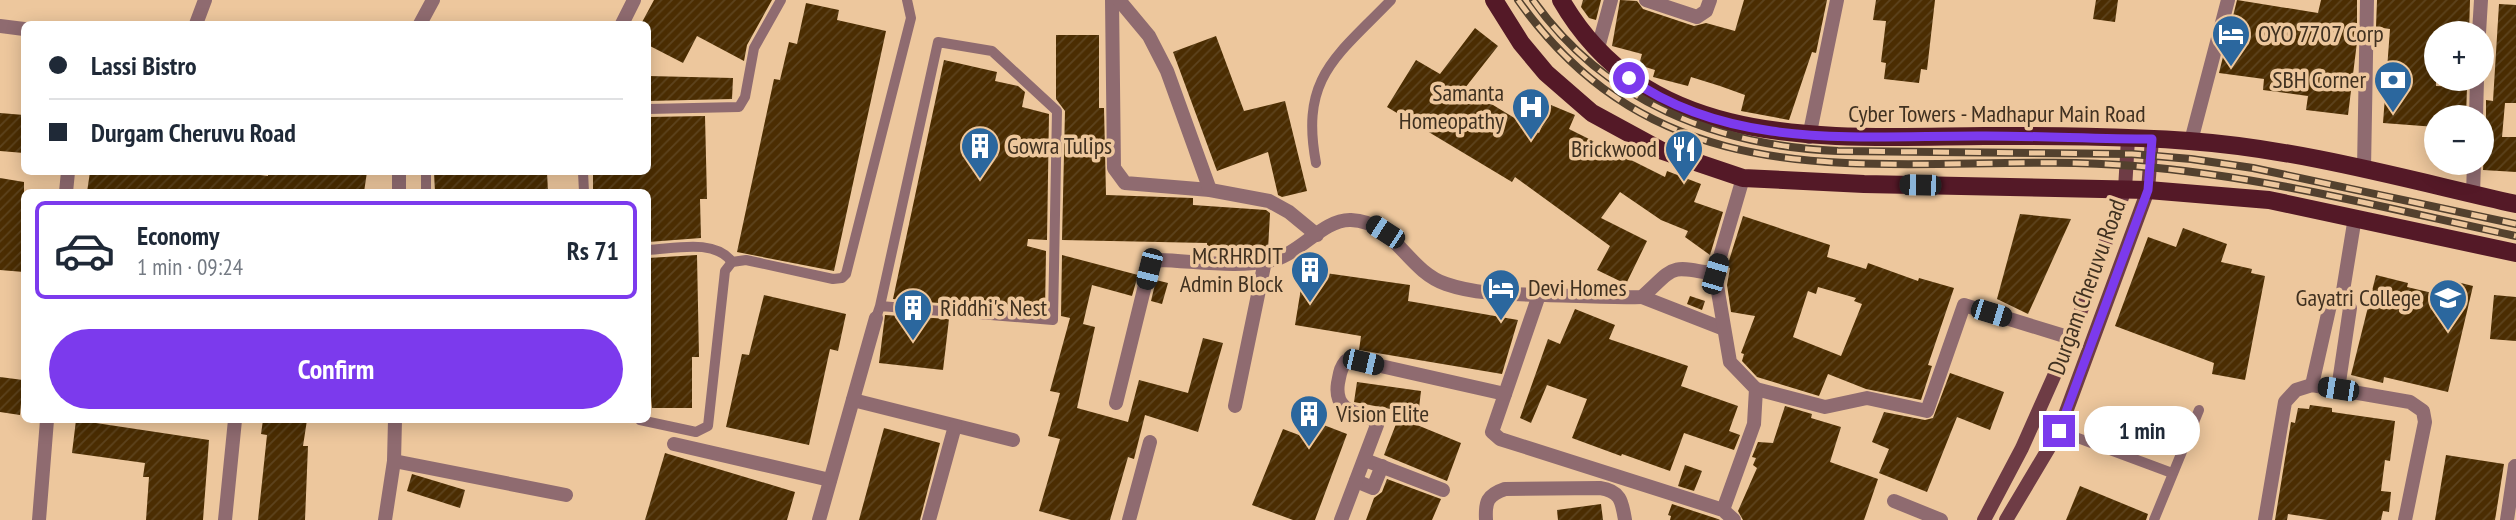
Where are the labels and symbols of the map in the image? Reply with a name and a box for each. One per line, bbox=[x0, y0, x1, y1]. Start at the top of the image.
hotel icon: OYO 7707 Corp bbox=[2210, 13, 2252, 68]
place label: OYO 7707 Corp bbox=[2258, 18, 2384, 49]
bank icon: SBH Corner bbox=[2372, 59, 2414, 114]
route start bbox=[1613, 62, 1645, 94]
place label: SBH Corner bbox=[2272, 64, 2366, 95]
place label: Samanta Homeopathy bbox=[1399, 77, 1504, 136]
hospital icon: Samanta Homeopathy bbox=[1510, 86, 1552, 141]
street label: Cyber Towers - Madhapur Main Road bbox=[1848, 98, 2146, 129]
building icon: Gowra Tulips bbox=[959, 125, 1001, 180]
restaurant icon: Brickwood bbox=[1663, 128, 1705, 183]
place label: Gowra Tulips bbox=[1007, 130, 1112, 161]
place label: Brickwood bbox=[1571, 133, 1657, 164]
car bbox=[1899, 174, 1942, 196]
street label: Durgam Cheruvu Road bbox=[2040, 195, 2133, 379]
car bbox=[1362, 212, 1409, 252]
place label: MCRHRDIT Admin Block bbox=[1180, 240, 1284, 299]
car bbox=[1134, 246, 1165, 292]
building icon: MCRHRDIT Admin Block bbox=[1289, 249, 1331, 304]
car bbox=[1700, 251, 1731, 297]
hotel icon: Devi Homes bbox=[1480, 267, 1522, 322]
place label: Devi Homes bbox=[1528, 272, 1627, 303]
school or university icon: Gayatri College bbox=[2427, 277, 2469, 332]
place label: Gayatri College bbox=[2296, 282, 2421, 313]
building icon: Riddhi's Nest bbox=[892, 287, 934, 342]
place label: Riddhi's Nest bbox=[940, 292, 1048, 323]
car bbox=[1968, 297, 2015, 329]
car bbox=[1341, 347, 1386, 377]
car bbox=[2316, 375, 2361, 403]
building icon: Vision Elite bbox=[1288, 393, 1330, 448]
place label: Vision Elite bbox=[1335, 398, 1429, 429]
callout: 1 min bbox=[2084, 406, 2199, 456]
route end bbox=[2043, 415, 2075, 447]

